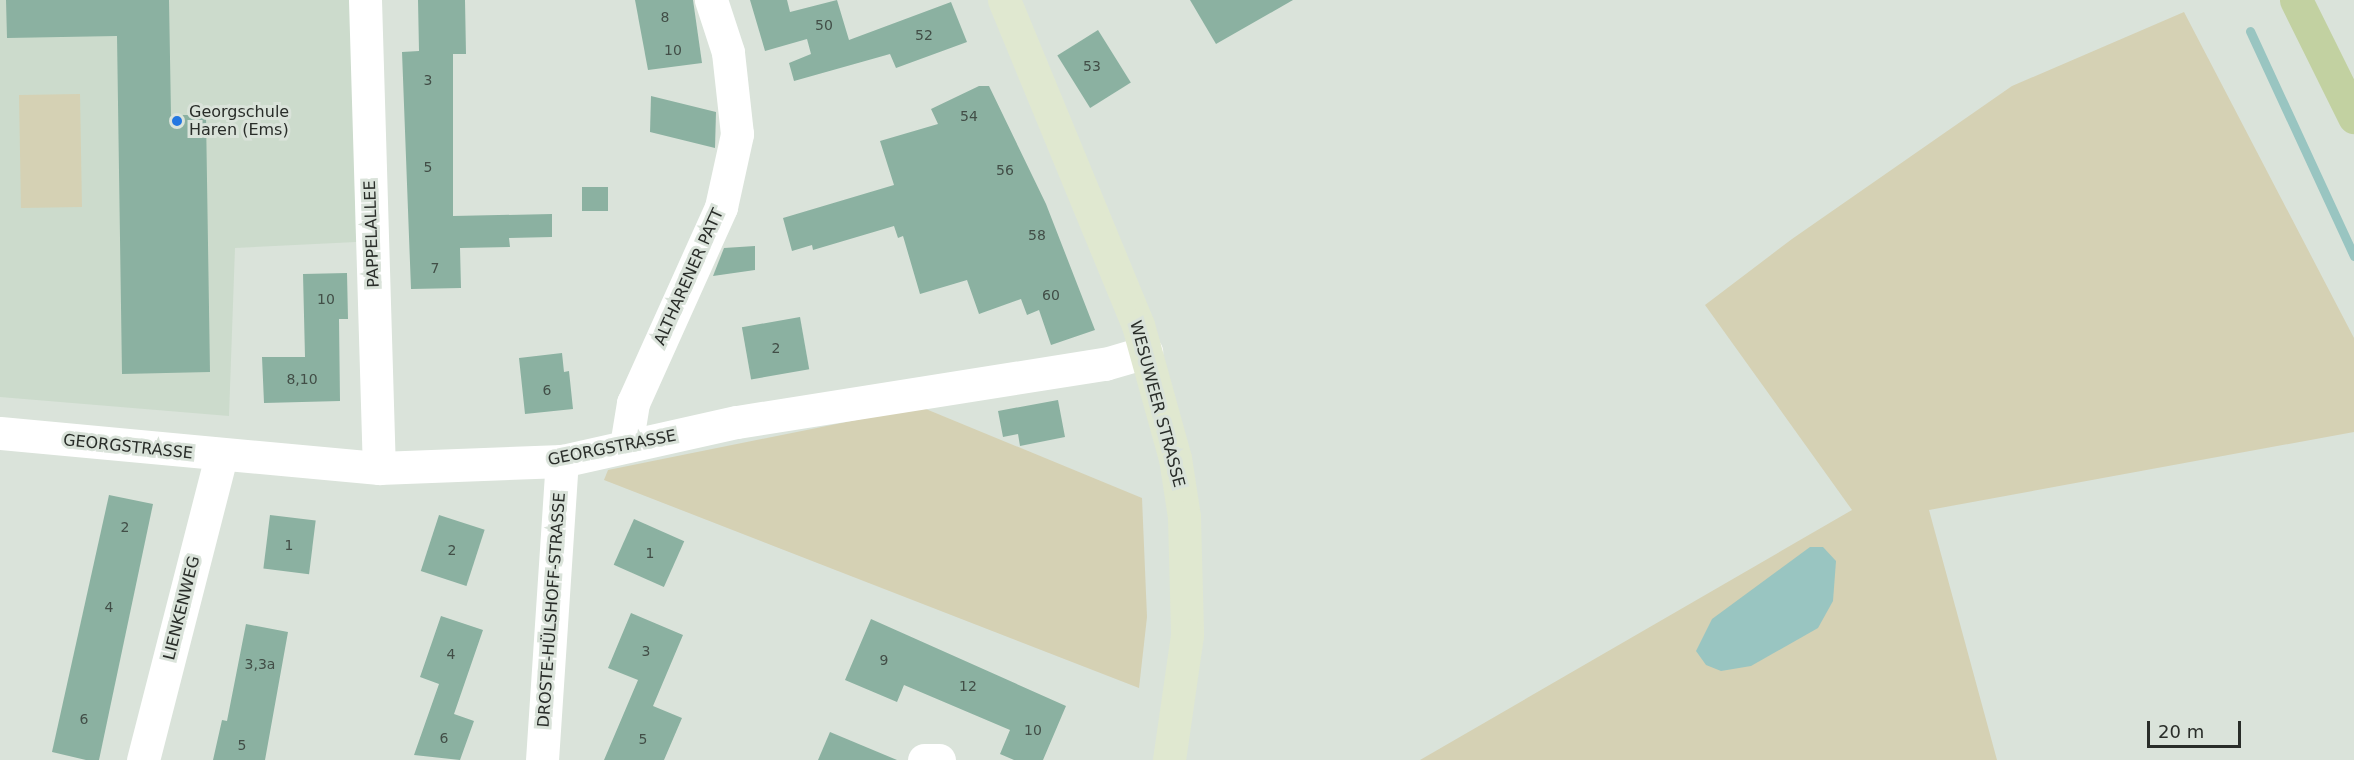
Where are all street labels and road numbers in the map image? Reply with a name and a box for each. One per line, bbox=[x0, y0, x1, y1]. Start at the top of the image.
street label: PAPPELALLEE bbox=[361, 180, 383, 288]
street label: ALTHARENER PATT bbox=[650, 206, 728, 348]
street label: WESUWEER STRASSE bbox=[1125, 319, 1189, 489]
street label: GEORGSTRASSE bbox=[546, 426, 678, 470]
street label: GEORGSTRASSE bbox=[62, 431, 194, 463]
street label: DROSTE-HÜLSHOFF-STRASSE bbox=[534, 492, 570, 728]
street label: LIENKENWEG bbox=[160, 554, 204, 662]

